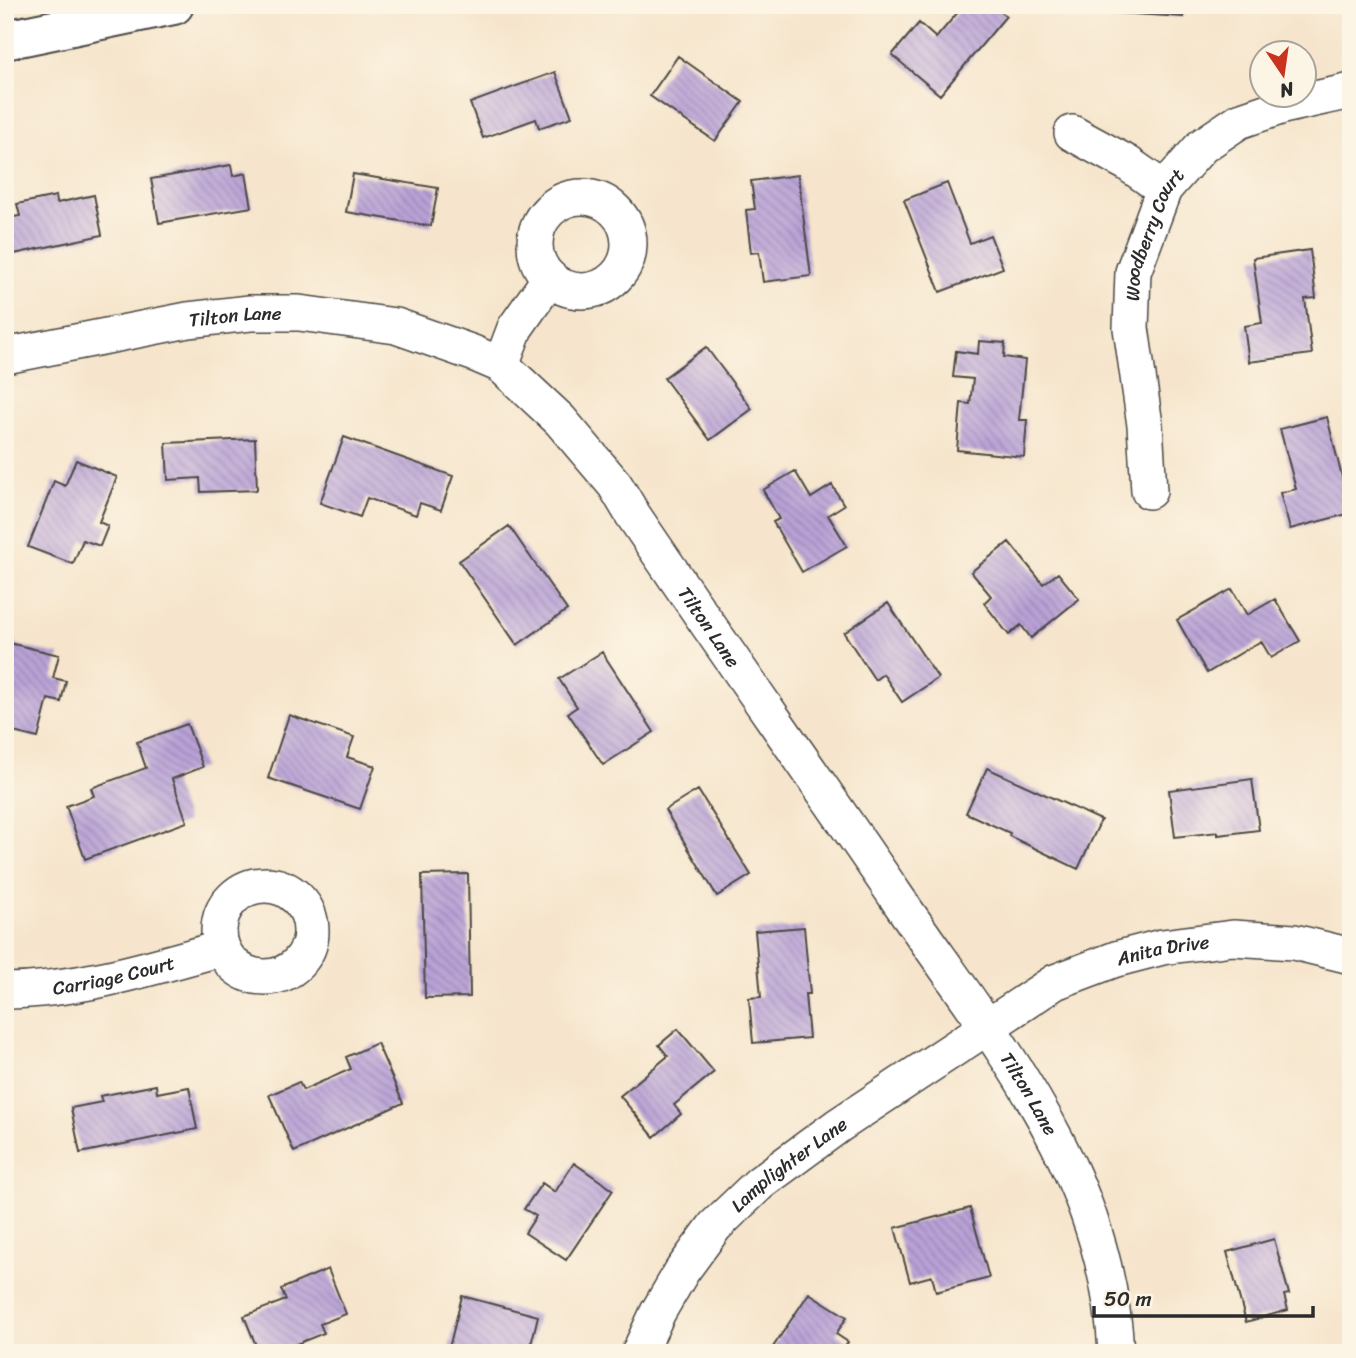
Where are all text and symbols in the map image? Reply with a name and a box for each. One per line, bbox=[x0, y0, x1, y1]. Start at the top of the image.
north arrow bbox=[1248, 38, 1318, 108]
text: N bbox=[1276, 72, 1298, 108]
street label: Woodberry Court bbox=[1115, 160, 1192, 302]
street label: Tilton Lane bbox=[187, 296, 282, 336]
street label: Tilton Lane bbox=[669, 579, 750, 675]
street label: Anita Drive bbox=[1112, 925, 1211, 975]
street label: Carriage Court bbox=[51, 946, 178, 1004]
street label: Tilton Lane bbox=[991, 1045, 1067, 1142]
street label: Lamplighter Lane bbox=[722, 1107, 854, 1220]
scale bar bbox=[1094, 1274, 1312, 1318]
text: 50 m bbox=[1104, 1280, 1152, 1318]

